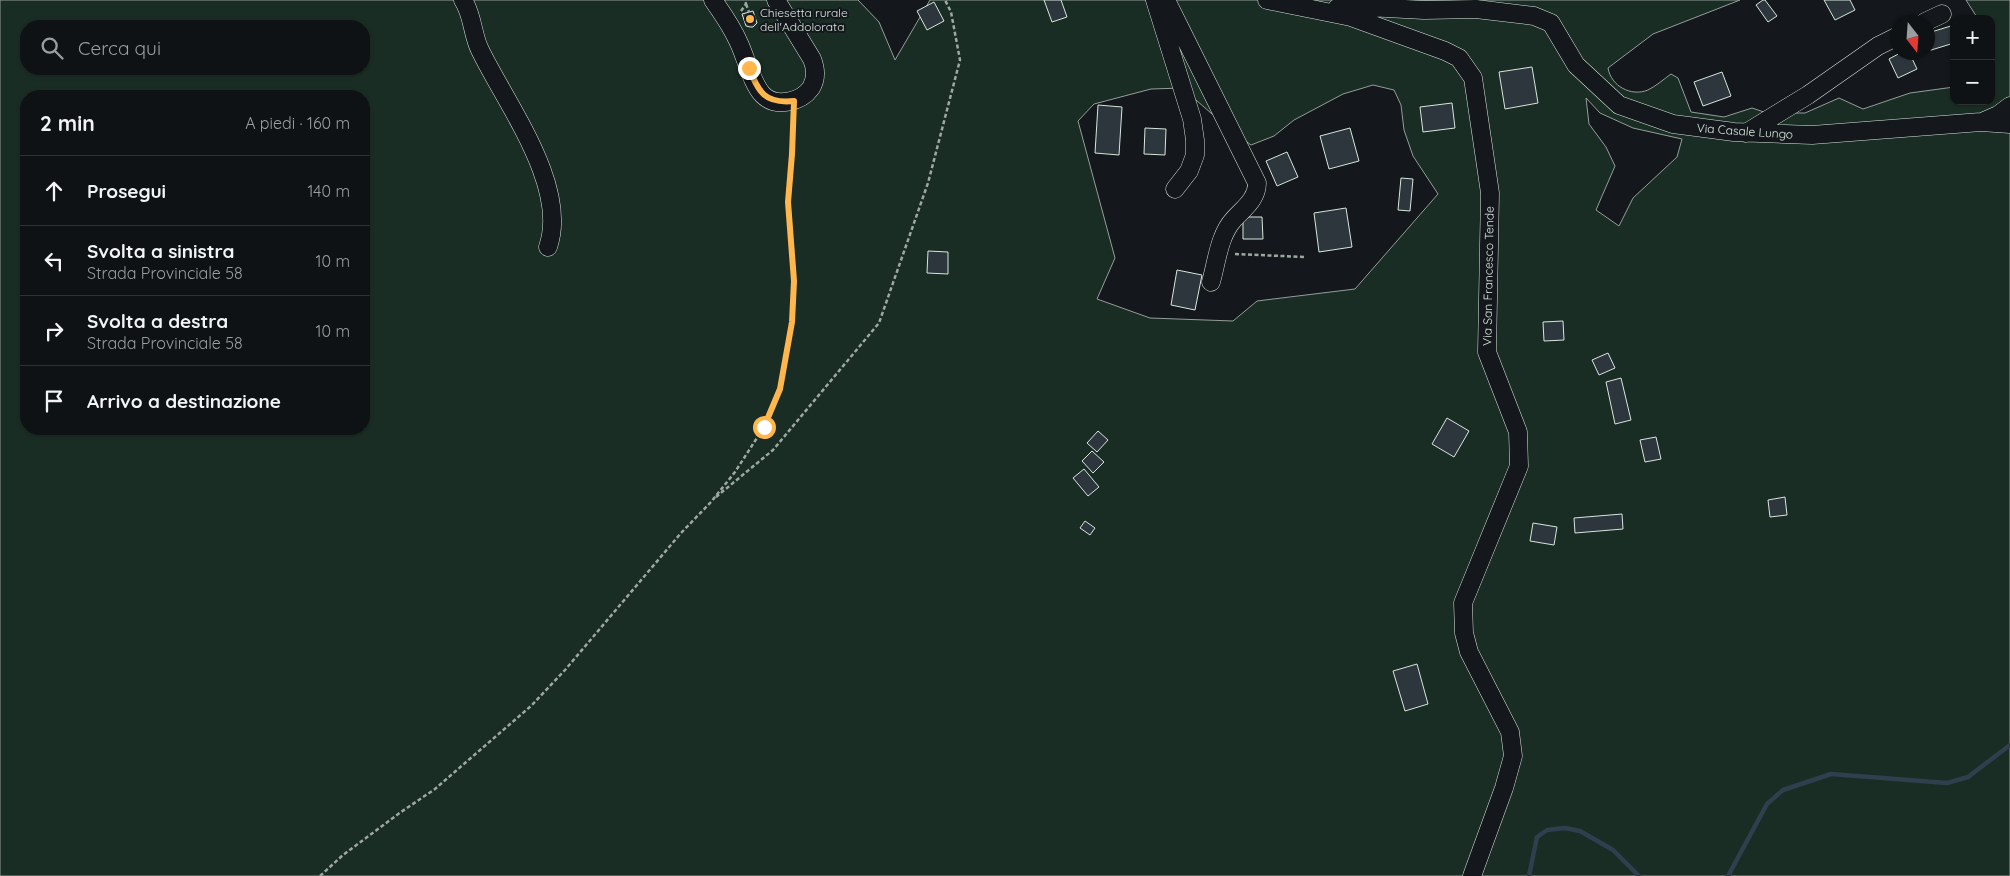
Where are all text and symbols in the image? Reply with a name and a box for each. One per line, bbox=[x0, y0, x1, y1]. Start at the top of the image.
place label: Chiesetta rurale dell'Addolorata bbox=[760, 5, 848, 34]
marker: Chiesetta rurale dell'Addolorata bbox=[744, 13, 756, 25]
north arrow bbox=[1890, 15, 1935, 60]
map controls bbox=[1950, 15, 1995, 105]
button: + bbox=[1950, 15, 1995, 60]
search box bbox=[20, 20, 370, 75]
icon: search bbox=[38, 34, 66, 62]
text: Cerca qui bbox=[78, 36, 161, 60]
route end bbox=[738, 57, 761, 80]
button: − bbox=[1950, 60, 1995, 105]
text: 2 min bbox=[40, 110, 95, 136]
text: A piedi · 160 m bbox=[245, 113, 350, 133]
street label: Via Casale Lungo bbox=[1696, 120, 1794, 142]
icon: ahead bbox=[40, 177, 68, 205]
text: Prosegui bbox=[87, 179, 166, 203]
text: 140 m bbox=[307, 181, 350, 201]
street label: Via San Francesco Tende bbox=[1479, 206, 1497, 346]
text: Svolta a sinistra bbox=[87, 239, 234, 263]
icon: left bbox=[40, 247, 68, 275]
text: 10 m bbox=[316, 251, 350, 271]
text: Strada Provinciale 58 bbox=[87, 263, 243, 283]
text: Svolta a destra bbox=[87, 309, 228, 333]
icon: right bbox=[40, 317, 68, 345]
text: 10 m bbox=[316, 321, 350, 341]
text: Strada Provinciale 58 bbox=[87, 333, 243, 353]
icon: arrive bbox=[40, 387, 68, 415]
text: Arrivo a destinazione bbox=[87, 389, 281, 413]
route start bbox=[753, 416, 776, 439]

